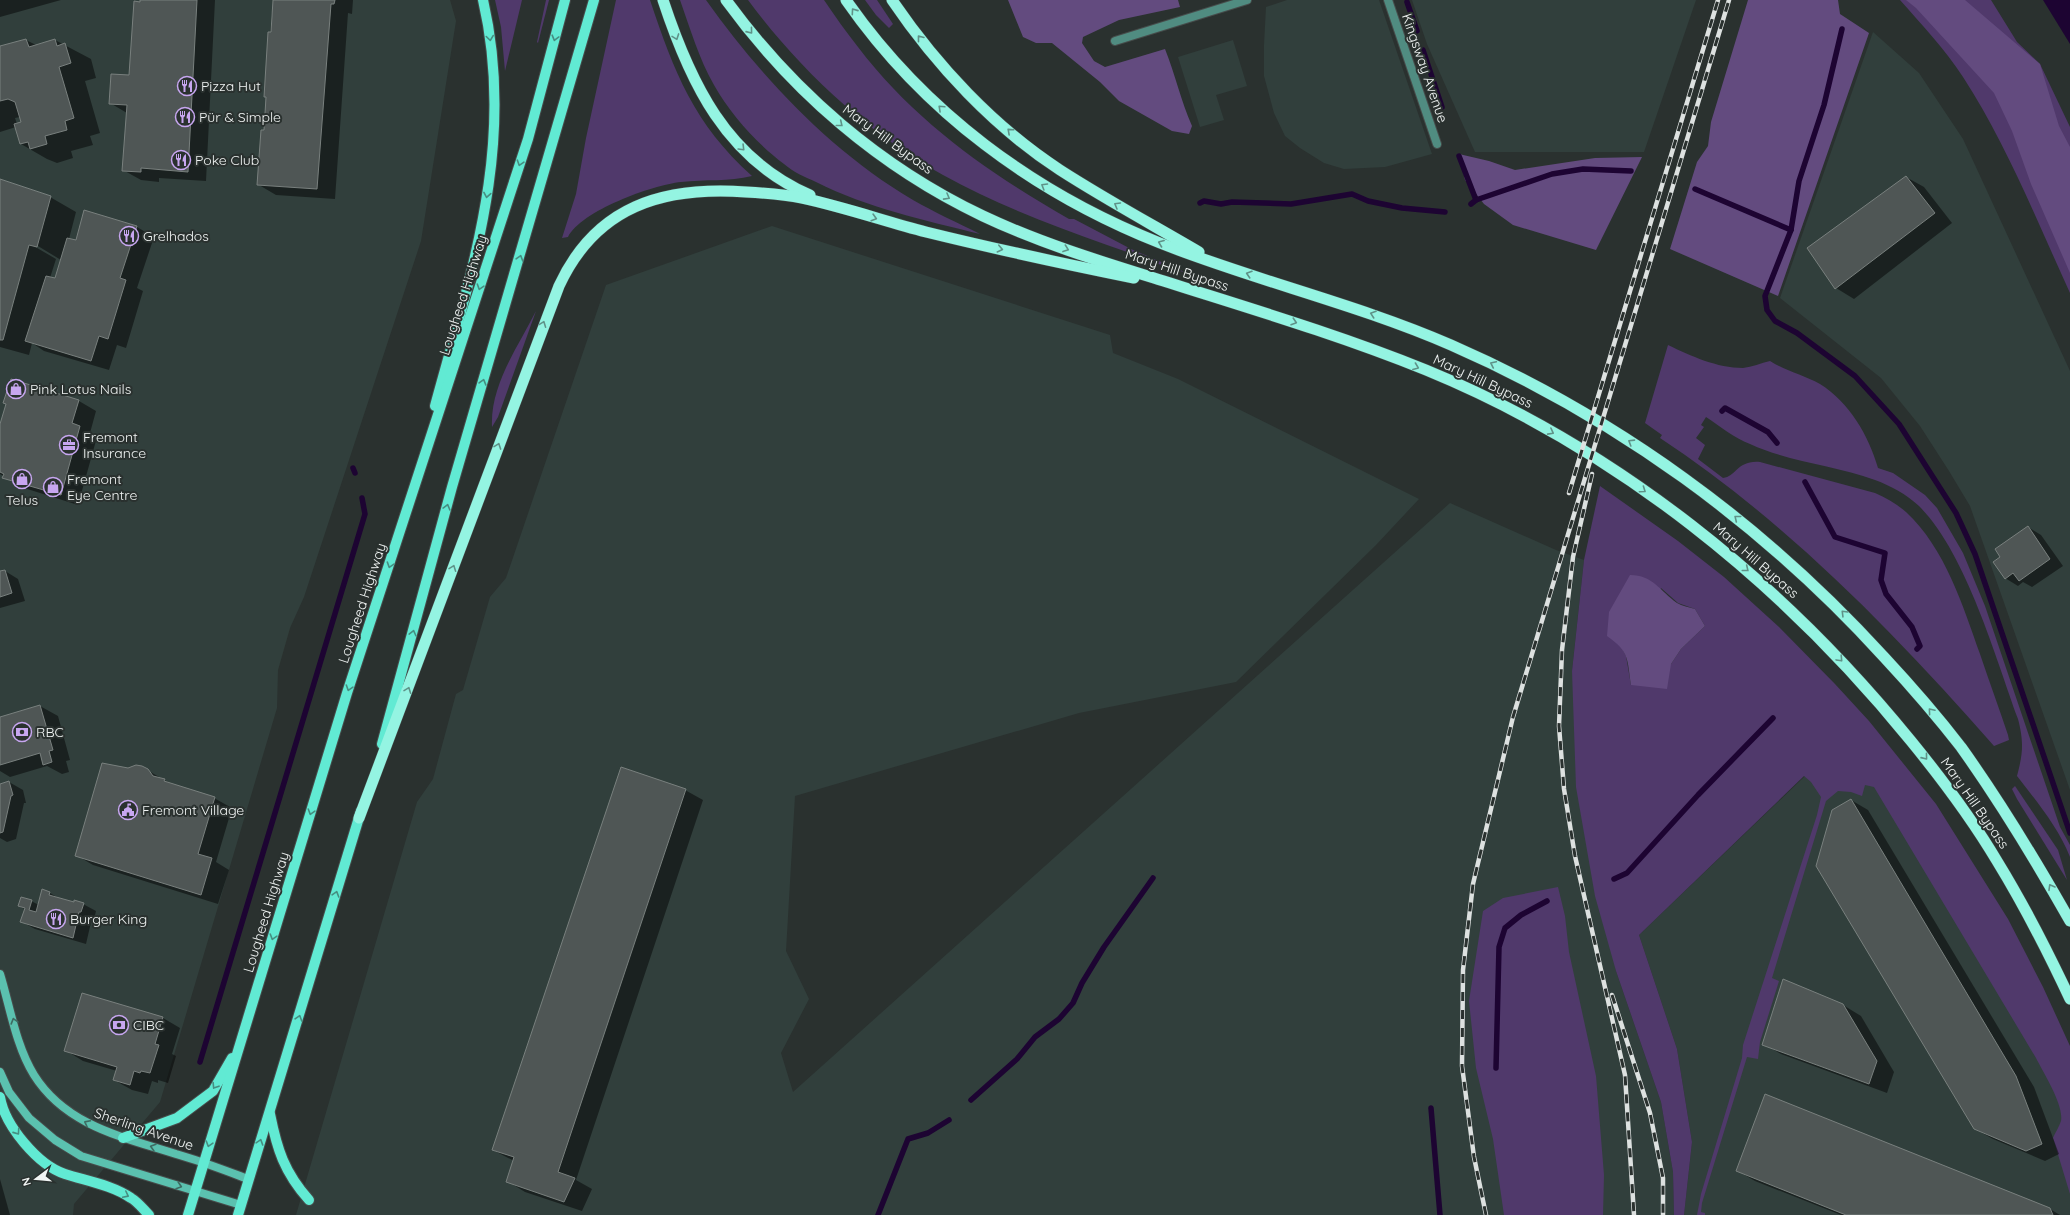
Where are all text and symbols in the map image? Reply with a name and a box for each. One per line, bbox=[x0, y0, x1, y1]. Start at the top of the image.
one-way arrow bbox=[852, 9, 859, 16]
street label: Kingsway Avenue bbox=[1398, 11, 1452, 125]
one-way arrow bbox=[745, 26, 752, 34]
one-way arrow bbox=[671, 33, 680, 40]
one-way arrow bbox=[485, 35, 494, 41]
one-way arrow bbox=[552, 35, 560, 41]
one-way arrow bbox=[918, 36, 925, 43]
restaurant icon: Pizza Hut bbox=[176, 75, 198, 97]
place label: Pizza Hut bbox=[201, 77, 261, 95]
street label: Mary Hill Bypass bbox=[839, 100, 937, 178]
restaurant icon: Pür & Simple bbox=[174, 106, 196, 128]
one-way arrow bbox=[938, 106, 945, 113]
place label: Pür & Simple bbox=[199, 108, 281, 126]
one-way arrow bbox=[836, 119, 843, 126]
one-way arrow bbox=[1007, 129, 1015, 136]
one-way arrow bbox=[737, 143, 745, 151]
restaurant icon: Poke Club bbox=[170, 149, 192, 171]
place label: Poke Club bbox=[195, 151, 259, 169]
one-way arrow bbox=[516, 159, 525, 166]
one-way arrow bbox=[1041, 183, 1048, 190]
one-way arrow bbox=[484, 192, 492, 199]
one-way arrow bbox=[943, 193, 950, 200]
one-way arrow bbox=[1114, 202, 1121, 209]
one-way arrow bbox=[870, 213, 877, 222]
restaurant icon: Grelhados bbox=[118, 225, 140, 247]
place label: Grelhados bbox=[143, 227, 209, 245]
street label: Lougheed Highway bbox=[435, 233, 491, 357]
one-way arrow bbox=[1157, 240, 1165, 248]
one-way arrow bbox=[997, 244, 1003, 252]
one-way arrow bbox=[1062, 245, 1069, 253]
street label: Mary Hill Bypass bbox=[1123, 245, 1231, 295]
one-way arrow bbox=[515, 254, 524, 261]
one-way arrow bbox=[1246, 270, 1253, 279]
one-way arrow bbox=[476, 283, 485, 290]
one-way arrow bbox=[1369, 311, 1376, 319]
one-way arrow bbox=[1291, 317, 1298, 326]
one-way arrow bbox=[538, 321, 546, 328]
street label: Mary Hill Bypass bbox=[1430, 350, 1536, 412]
one-way arrow bbox=[1489, 361, 1497, 369]
one-way arrow bbox=[1413, 362, 1420, 370]
shop icon: Pink Lotus Nails bbox=[5, 378, 27, 400]
one-way arrow bbox=[478, 379, 487, 386]
place label: Pink Lotus Nails bbox=[30, 380, 131, 398]
one-way arrow bbox=[1547, 427, 1554, 434]
place label: Fremont Insurance bbox=[83, 428, 146, 462]
office icon: Fremont Insurance bbox=[58, 434, 80, 456]
one-way arrow bbox=[1629, 439, 1636, 446]
one-way arrow bbox=[493, 443, 501, 450]
shop icon: Telus bbox=[11, 468, 33, 490]
place label: Fremont Eye Centre bbox=[67, 470, 137, 504]
shop icon: Fremont Eye Centre bbox=[42, 476, 64, 498]
one-way arrow bbox=[1638, 485, 1645, 492]
place label: Telus bbox=[6, 491, 38, 509]
one-way arrow bbox=[442, 504, 451, 511]
one-way arrow bbox=[1734, 516, 1741, 523]
street label: Mary Hill Bypass bbox=[1709, 518, 1803, 602]
street label: Lougheed Highway bbox=[334, 541, 390, 665]
one-way arrow bbox=[386, 561, 394, 568]
one-way arrow bbox=[1741, 564, 1749, 571]
one-way arrow bbox=[449, 565, 457, 572]
one-way arrow bbox=[1841, 611, 1849, 618]
one-way arrow bbox=[408, 630, 417, 637]
one-way arrow bbox=[1835, 654, 1842, 662]
one-way arrow bbox=[345, 684, 353, 691]
one-way arrow bbox=[403, 687, 411, 694]
one-way arrow bbox=[1928, 708, 1935, 715]
bank icon: RBC bbox=[11, 721, 33, 743]
place label: RBC bbox=[36, 723, 64, 741]
one-way arrow bbox=[1920, 753, 1927, 760]
street label: Mary Hill Bypass bbox=[1937, 754, 2013, 852]
public building icon: Fremont Village bbox=[117, 799, 139, 821]
place label: Fremont Village bbox=[142, 801, 244, 819]
one-way arrow bbox=[307, 809, 316, 816]
street label: Lougheed Highway bbox=[239, 849, 293, 975]
one-way arrow bbox=[2048, 884, 2055, 891]
one-way arrow bbox=[331, 890, 340, 897]
restaurant icon: Burger King bbox=[45, 908, 67, 930]
place label: Burger King bbox=[70, 910, 147, 928]
one-way arrow bbox=[269, 933, 278, 940]
bank icon: CIBC bbox=[108, 1014, 130, 1036]
one-way arrow bbox=[294, 1015, 303, 1022]
place label: CIBC bbox=[133, 1016, 164, 1034]
one-way arrow bbox=[10, 1018, 19, 1025]
one-way arrow bbox=[213, 1082, 220, 1089]
street label: Sherling Avenue bbox=[92, 1104, 196, 1154]
one-way arrow bbox=[84, 1120, 91, 1128]
one-way arrow bbox=[12, 1128, 20, 1135]
one-way arrow bbox=[255, 1139, 264, 1146]
one-way arrow bbox=[205, 1141, 214, 1148]
one-way arrow bbox=[150, 1143, 157, 1152]
north arrow bbox=[16, 1159, 56, 1199]
text: N bbox=[19, 1176, 34, 1188]
one-way arrow bbox=[176, 1181, 183, 1190]
one-way arrow bbox=[122, 1191, 130, 1198]

